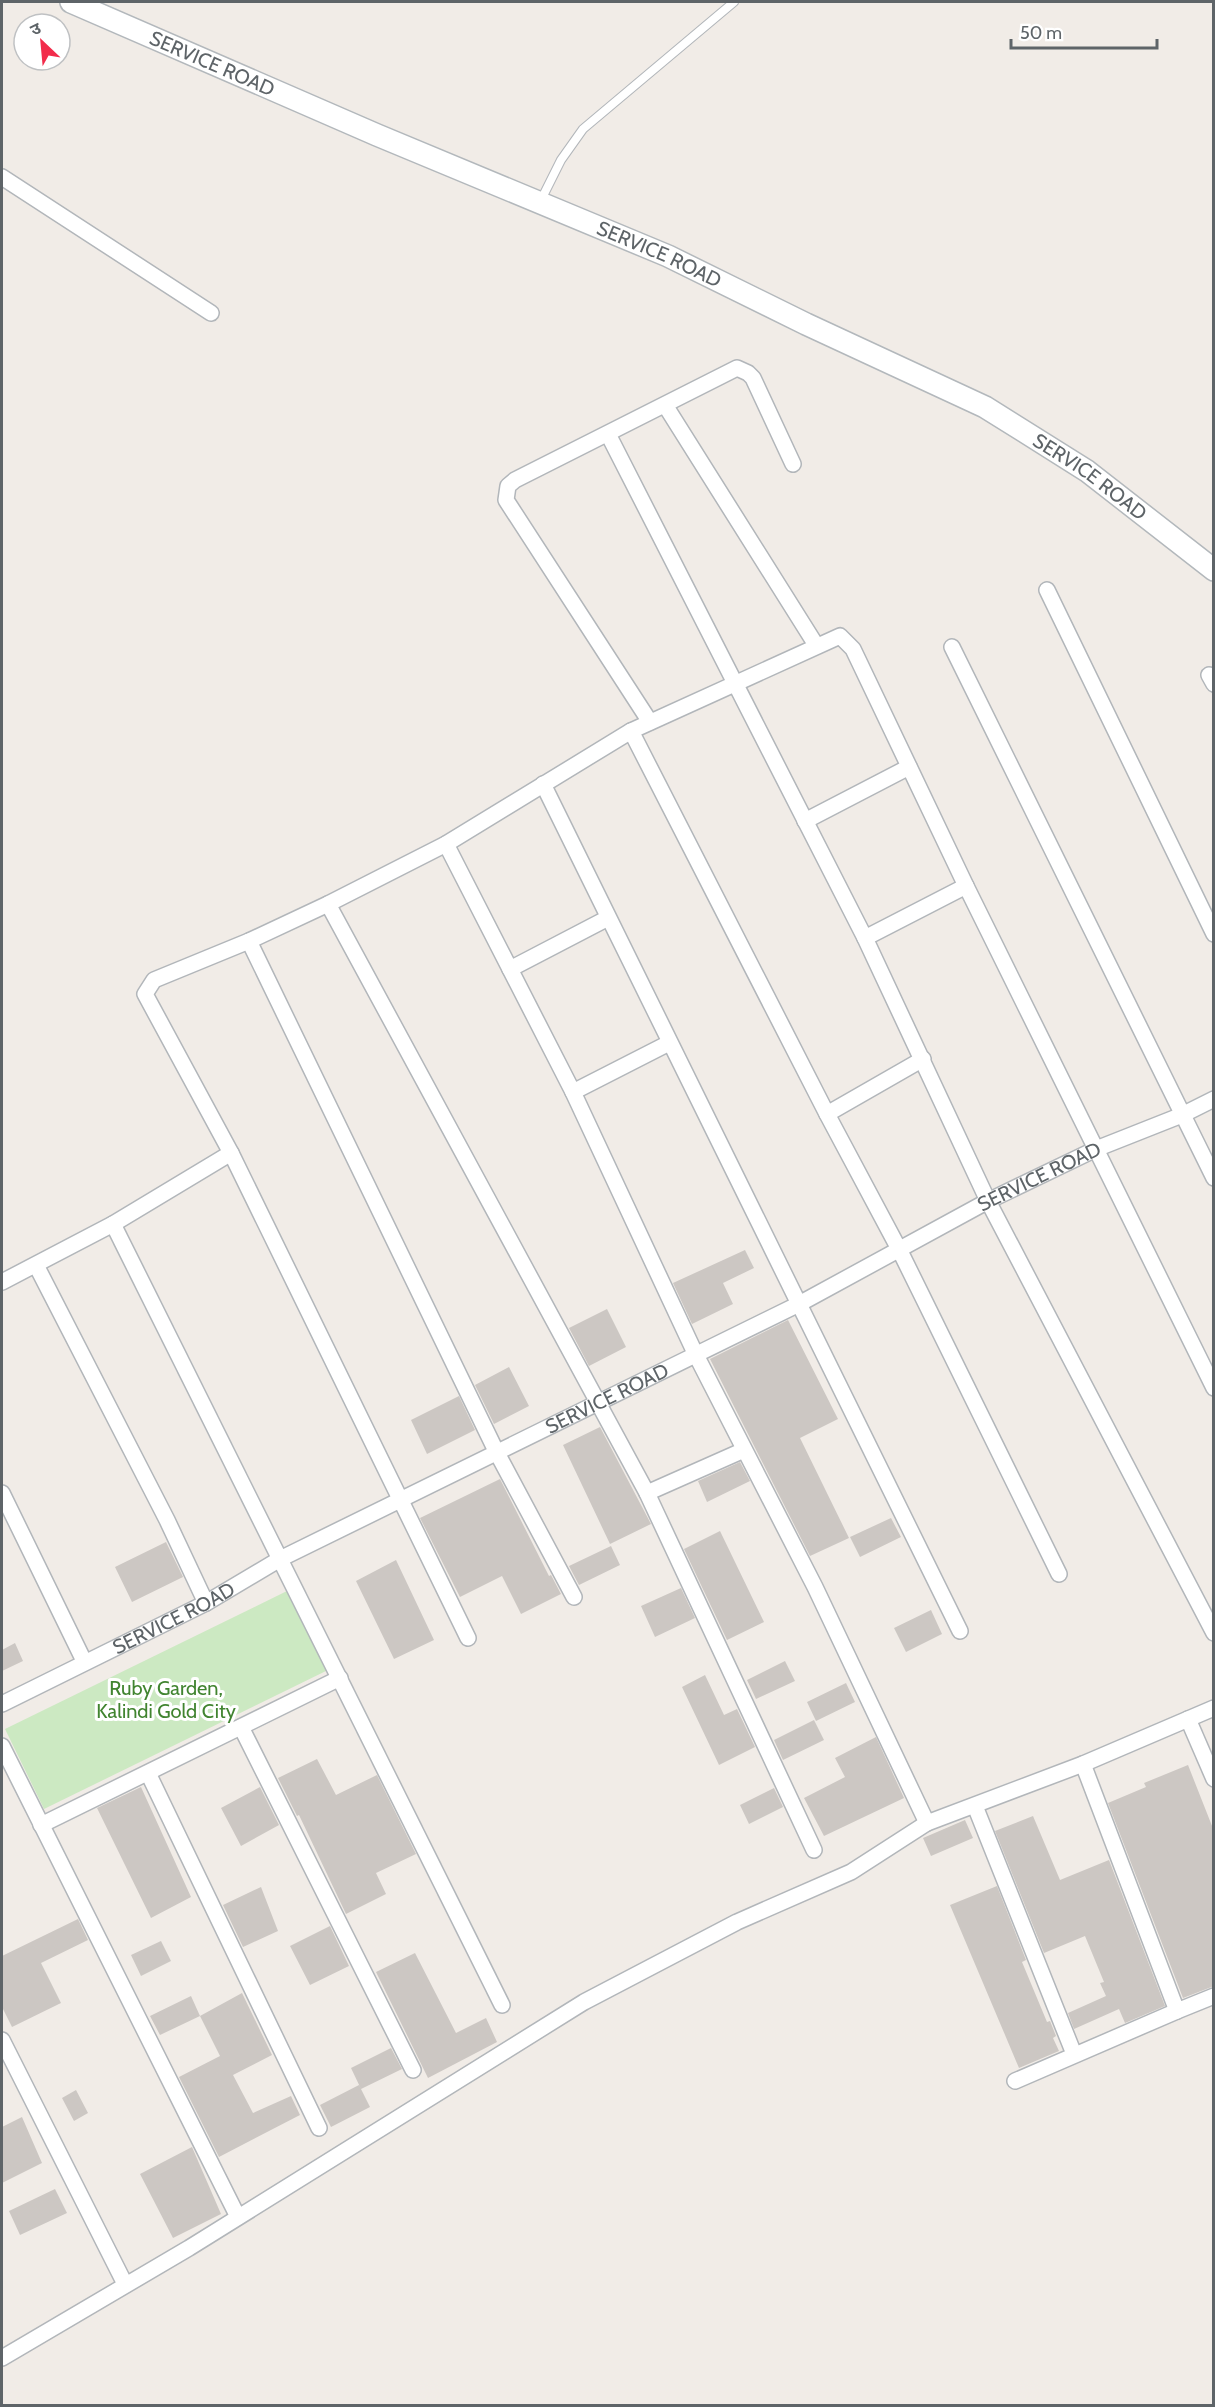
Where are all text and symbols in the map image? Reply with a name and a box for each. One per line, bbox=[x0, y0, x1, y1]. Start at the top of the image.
north arrow bbox=[12, 12, 72, 72]
scale bar bbox=[1011, 12, 1156, 50]
text: उ bbox=[27, 18, 45, 40]
text: 50 m bbox=[1020, 22, 1062, 44]
street label: SERVICE ROAD bbox=[146, 26, 279, 101]
street label: SERVICE ROAD bbox=[593, 216, 726, 293]
street label: SERVICE ROAD bbox=[1029, 428, 1152, 525]
street label: SERVICE ROAD bbox=[973, 1136, 1105, 1216]
street label: SERVICE ROAD bbox=[541, 1358, 672, 1439]
street label: SERVICE ROAD bbox=[109, 1577, 239, 1659]
park label: Ruby Garden, Kalindi Gold City bbox=[96, 1676, 236, 1723]

